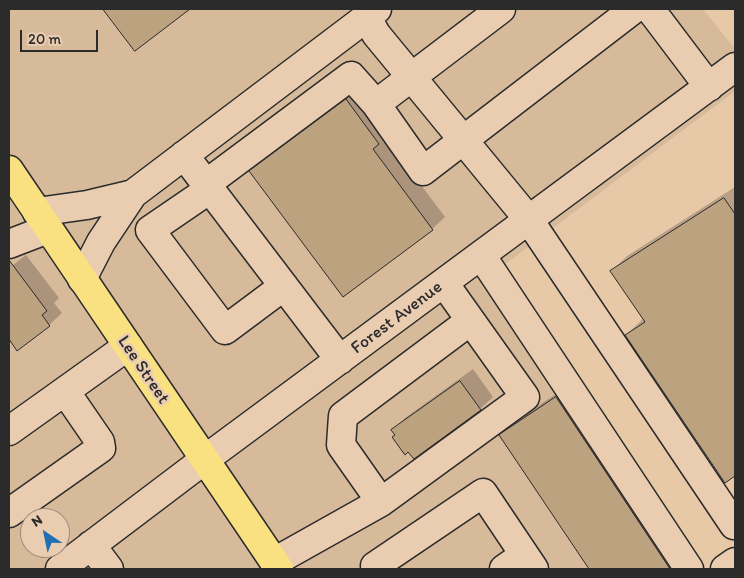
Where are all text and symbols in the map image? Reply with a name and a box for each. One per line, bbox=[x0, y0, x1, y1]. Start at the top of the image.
scale bar bbox=[22, 20, 100, 52]
text: 20 m bbox=[28, 30, 61, 48]
street label: Forest Avenue bbox=[347, 277, 447, 359]
street label: Lee Street bbox=[112, 332, 174, 408]
north arrow bbox=[20, 508, 70, 558]
text: N bbox=[28, 511, 46, 531]

